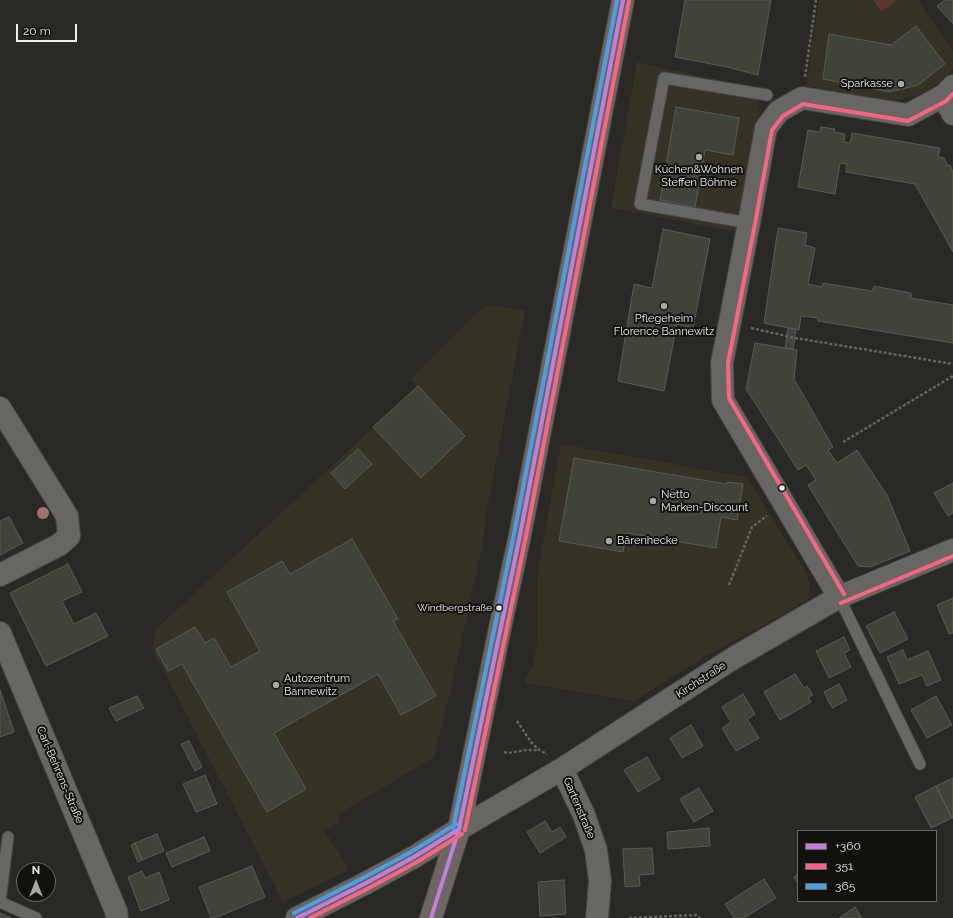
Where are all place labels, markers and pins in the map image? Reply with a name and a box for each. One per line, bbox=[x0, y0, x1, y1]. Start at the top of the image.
place label: Sparkasse bbox=[841, 77, 893, 91]
marker: Sparkasse bbox=[896, 79, 906, 89]
marker: Küchen&Wohnen Steffen Böhme bbox=[694, 152, 704, 162]
place label: Küchen&Wohnen Steffen Böhme bbox=[655, 163, 743, 189]
marker: Pflegeheim Florence Bannewitz bbox=[659, 301, 669, 311]
place label: Pflegeheim Florence Bannewitz bbox=[614, 312, 714, 338]
unlabelled marker bbox=[777, 483, 787, 493]
place label: Netto Marken-Discount bbox=[661, 488, 748, 514]
marker: Netto Marken-Discount bbox=[648, 496, 658, 506]
place label: Bärenhecke bbox=[617, 534, 678, 548]
marker: Bärenhecke bbox=[604, 536, 614, 546]
place label: Windbergstraße bbox=[417, 602, 492, 614]
marker: Windbergstraße bbox=[494, 603, 504, 613]
place label: Autozentrum Bannewitz bbox=[284, 672, 350, 698]
marker: Autozentrum Bannewitz bbox=[271, 680, 281, 690]

